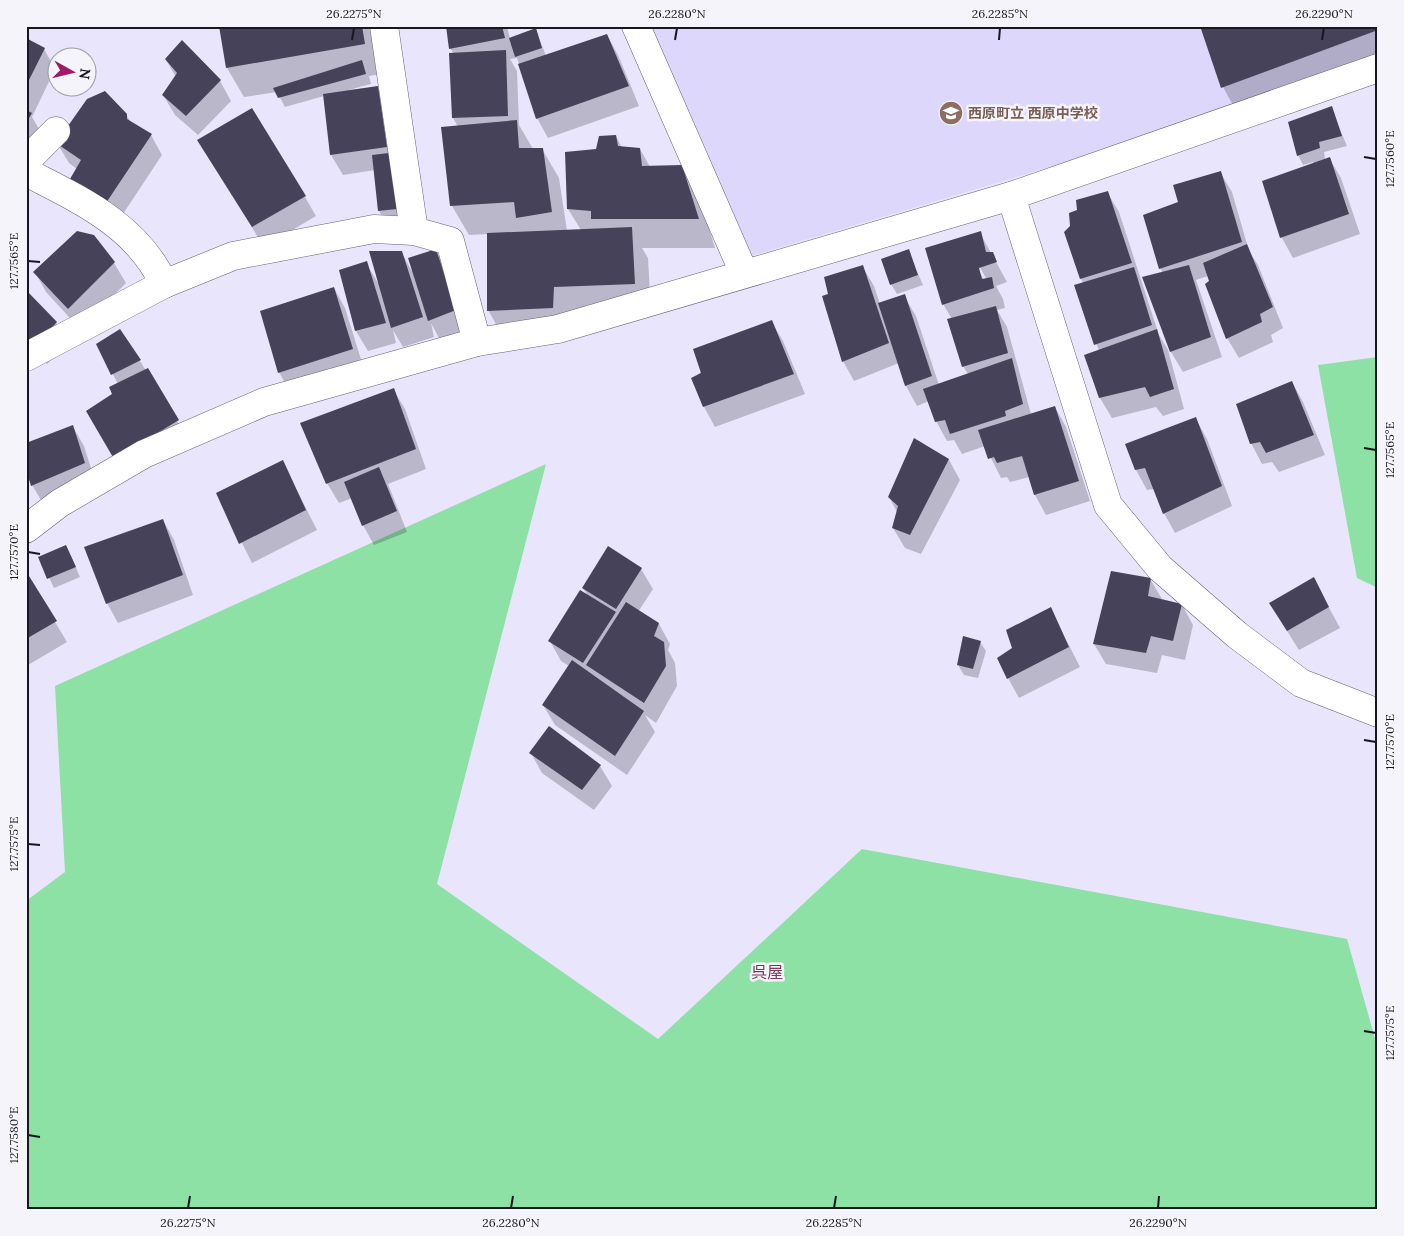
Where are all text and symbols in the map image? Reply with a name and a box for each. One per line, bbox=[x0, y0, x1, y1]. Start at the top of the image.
text: 26.2275°N bbox=[326, 6, 382, 21]
text: 26.2280°N bbox=[648, 6, 706, 21]
text: 26.2285°N bbox=[972, 6, 1028, 21]
text: 26.2290°N bbox=[1295, 6, 1353, 21]
north arrow bbox=[48, 48, 98, 98]
text: N bbox=[75, 67, 95, 81]
school or university icon: 西原町立 西原中学校 bbox=[938, 100, 964, 126]
place label: 西原町立 西原中学校 bbox=[968, 104, 1098, 122]
text: 127.7560°E bbox=[1382, 130, 1397, 188]
text: 127.7565°E bbox=[6, 233, 21, 289]
text: 127.7565°E bbox=[1382, 422, 1397, 478]
text: 127.7570°E bbox=[6, 524, 21, 580]
text: 127.7570°E bbox=[1382, 714, 1397, 770]
text: 127.7575°E bbox=[6, 817, 21, 871]
district label: 呉屋 bbox=[751, 962, 783, 982]
text: 127.7575°E bbox=[1382, 1006, 1397, 1060]
text: 127.7580°E bbox=[6, 1107, 21, 1163]
text: 26.2275°N bbox=[160, 1215, 216, 1230]
text: 26.2280°N bbox=[482, 1215, 540, 1230]
text: 26.2285°N bbox=[806, 1215, 862, 1230]
text: 26.2290°N bbox=[1129, 1215, 1187, 1230]

